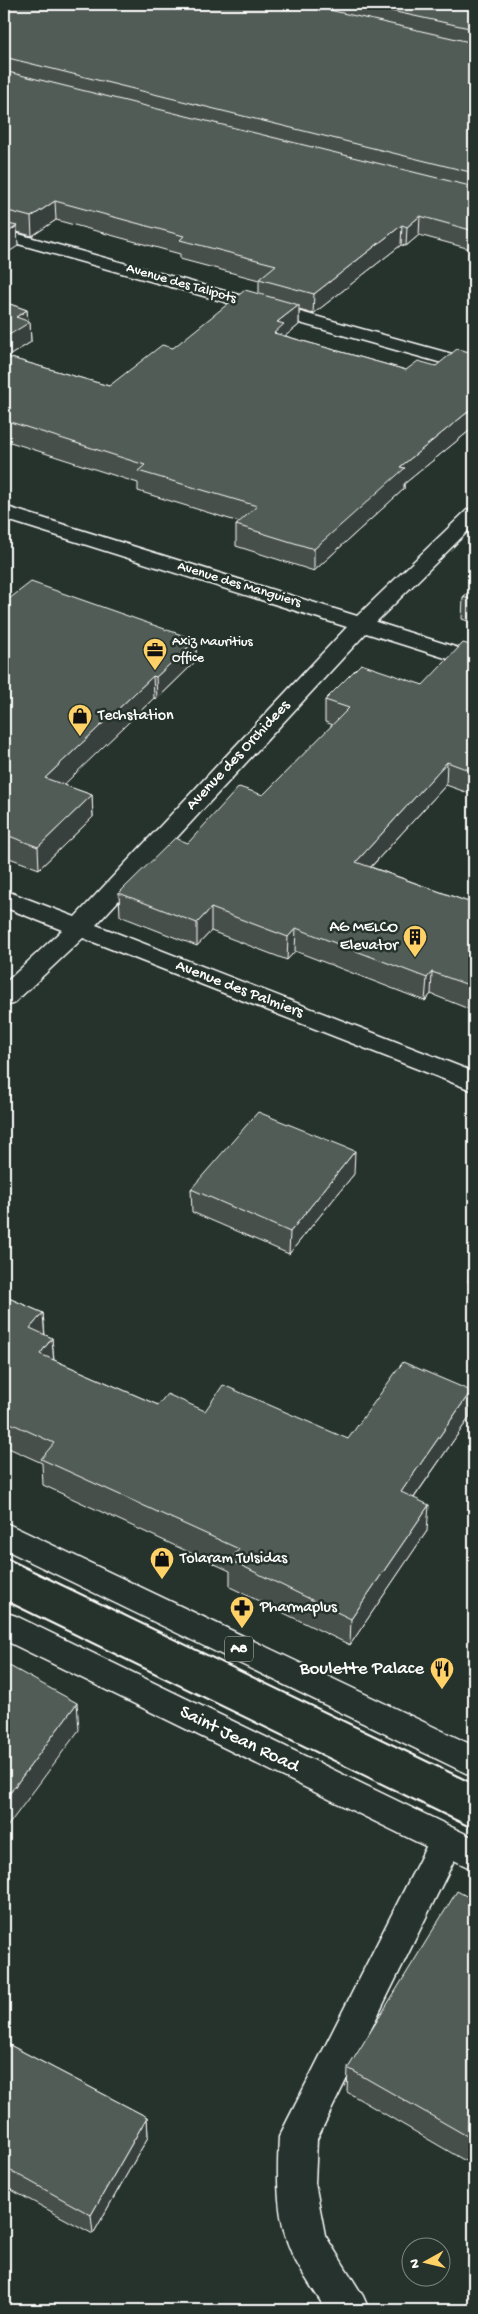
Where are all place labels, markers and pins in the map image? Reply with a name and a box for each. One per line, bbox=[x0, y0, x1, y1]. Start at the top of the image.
place label: Axiz Mauritius Office bbox=[172, 634, 254, 667]
office icon: Axiz Mauritius Office bbox=[142, 637, 168, 671]
shop icon: Techstation bbox=[67, 703, 93, 737]
place label: Techstation bbox=[97, 707, 174, 726]
place label: AG MELCO Elevator bbox=[329, 919, 399, 956]
building icon: AG MELCO Elevator bbox=[402, 924, 428, 958]
shop icon: Tolaram Tulsidas bbox=[149, 1546, 175, 1580]
place label: Tolaram Tulsidas bbox=[179, 1550, 288, 1569]
pharmacy icon: Pharmaplus bbox=[229, 1595, 255, 1629]
place label: Pharmaplus bbox=[259, 1599, 338, 1618]
restaurant icon: Boulette Palace bbox=[429, 1656, 455, 1690]
place label: Boulette Palace bbox=[299, 1658, 424, 1681]

